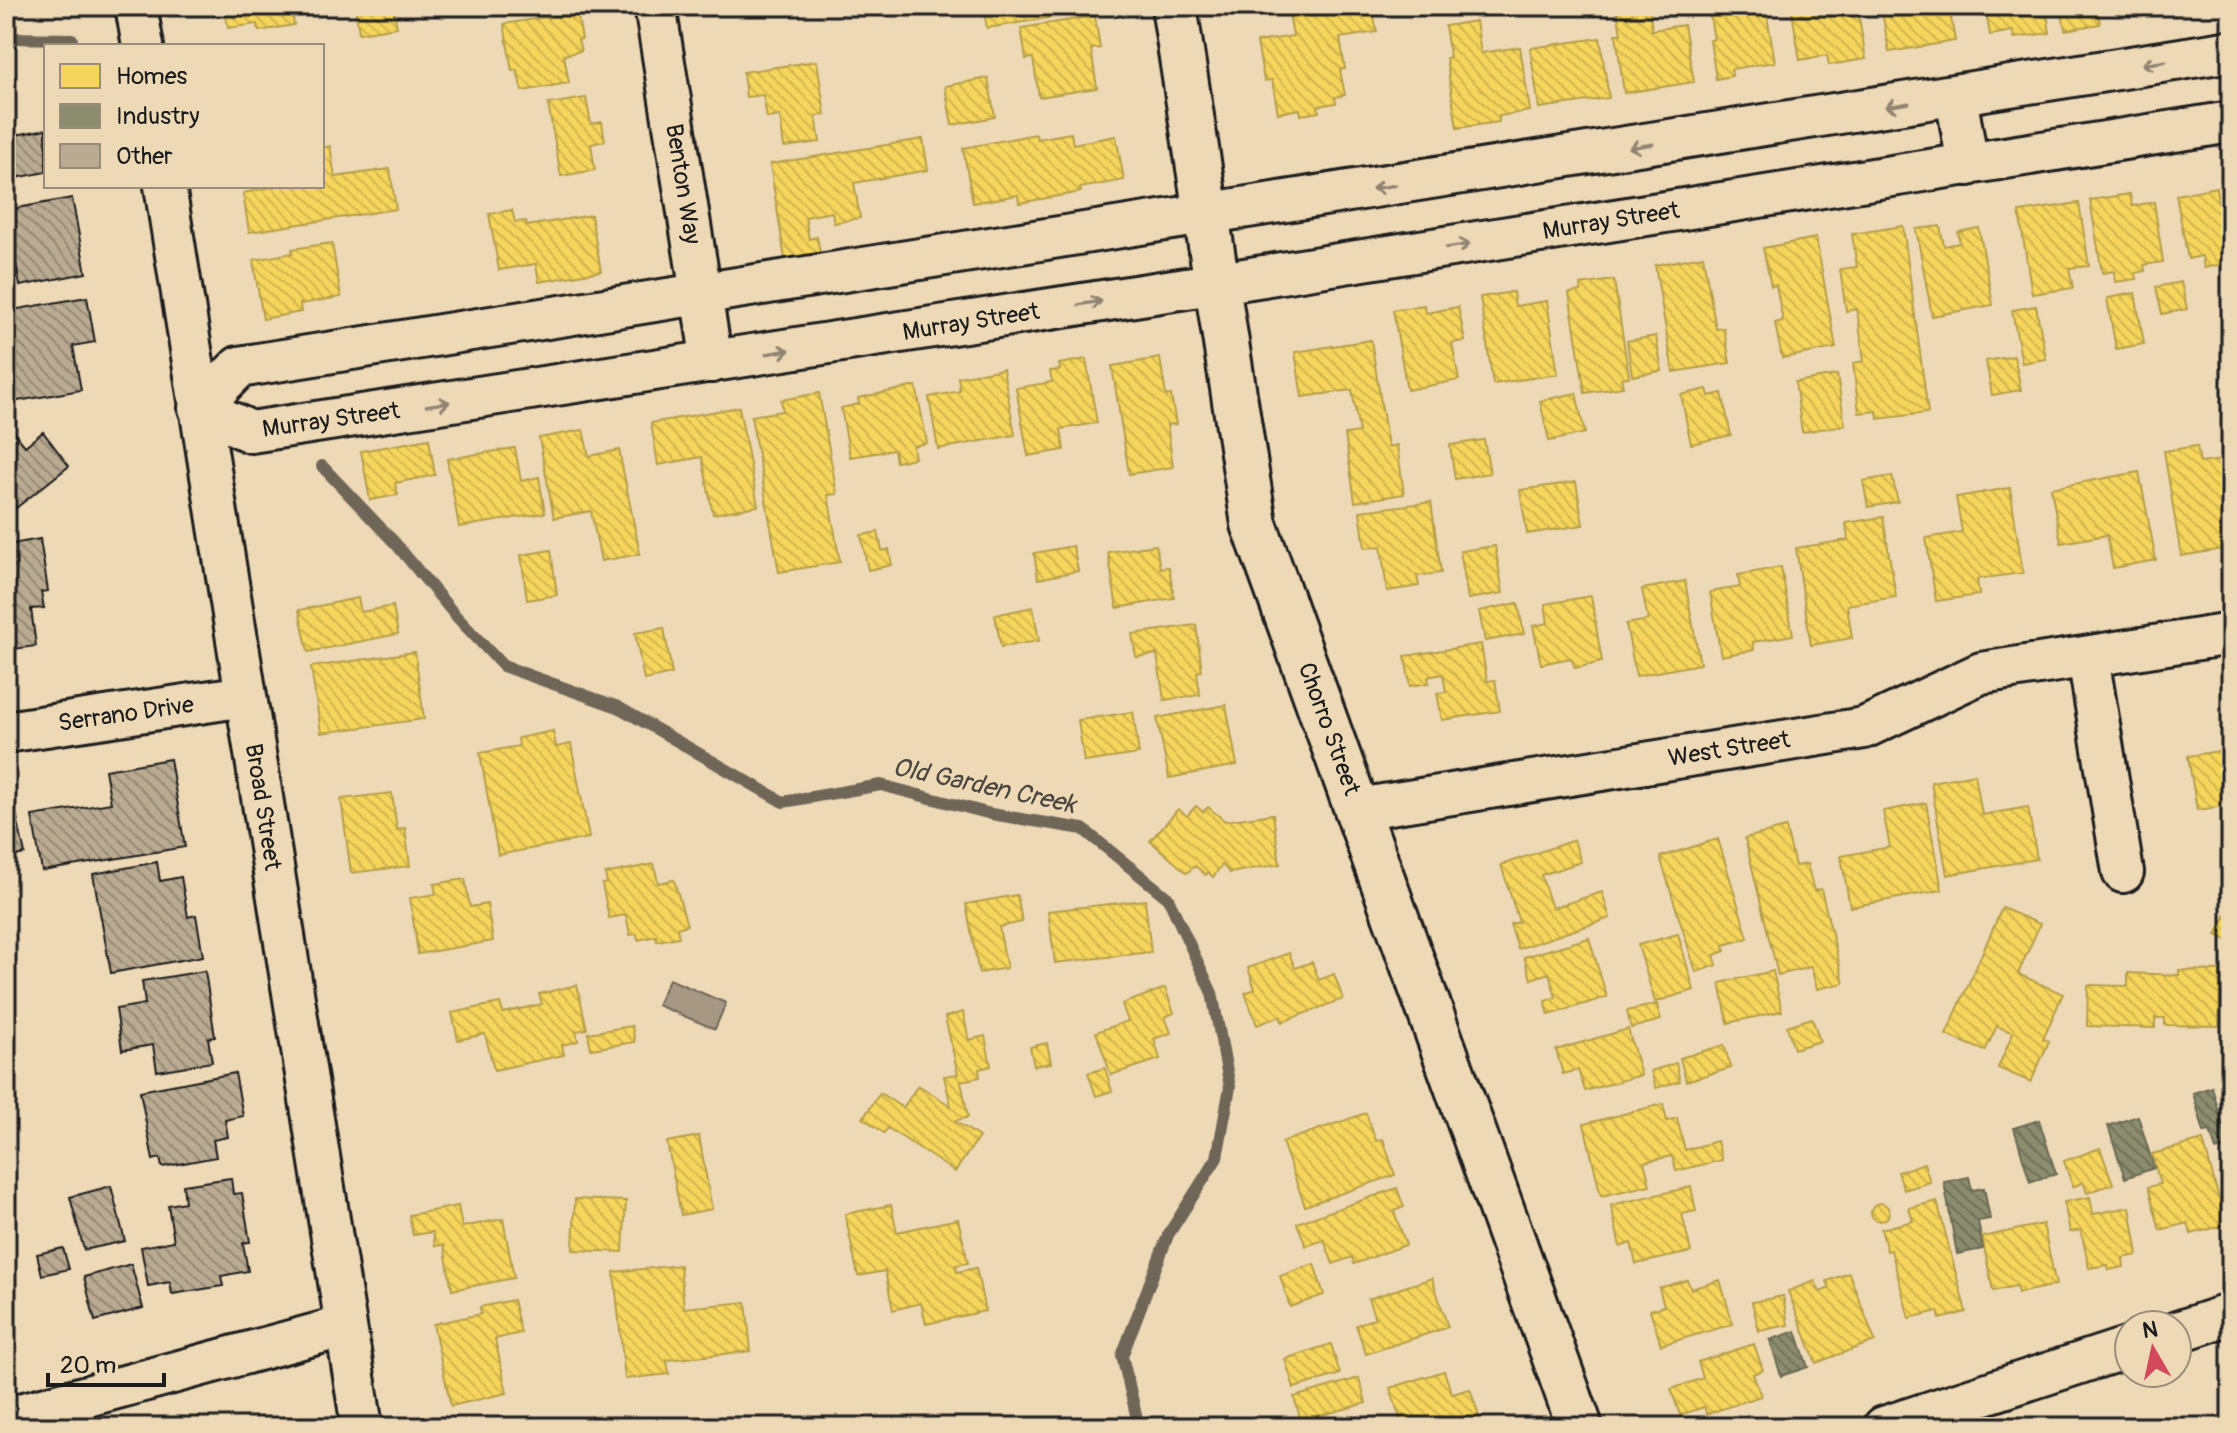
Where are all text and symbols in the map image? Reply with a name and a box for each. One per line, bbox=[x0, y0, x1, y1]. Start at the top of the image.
legend bbox=[44, 44, 324, 188]
one-way arrow bbox=[2142, 57, 2167, 72]
text: Homes bbox=[116, 62, 188, 91]
one-way arrow bbox=[1885, 99, 1911, 114]
text: Industry bbox=[116, 102, 199, 131]
street label: Benton Way bbox=[659, 122, 707, 246]
one-way arrow bbox=[1629, 139, 1654, 154]
text: Other bbox=[116, 142, 173, 171]
one-way arrow bbox=[1372, 180, 1397, 195]
street label: Murray Street bbox=[1540, 196, 1682, 246]
one-way arrow bbox=[1444, 237, 1470, 252]
one-way arrow bbox=[1077, 295, 1102, 310]
street label: Murray Street bbox=[900, 297, 1042, 347]
one-way arrow bbox=[765, 344, 790, 359]
street label: Murray Street bbox=[261, 396, 402, 444]
one-way arrow bbox=[425, 396, 450, 411]
street label: Chorro Street bbox=[1292, 659, 1366, 799]
street label: Serrano Drive bbox=[56, 690, 196, 738]
street label: West Street bbox=[1666, 725, 1792, 773]
street label: Broad Street bbox=[239, 742, 287, 873]
water label: Old Garden Creek bbox=[890, 751, 1080, 821]
north arrow bbox=[2113, 1309, 2193, 1389]
text: N bbox=[2140, 1315, 2160, 1345]
scale bar bbox=[48, 1337, 164, 1387]
text: 20 m bbox=[60, 1351, 116, 1380]

